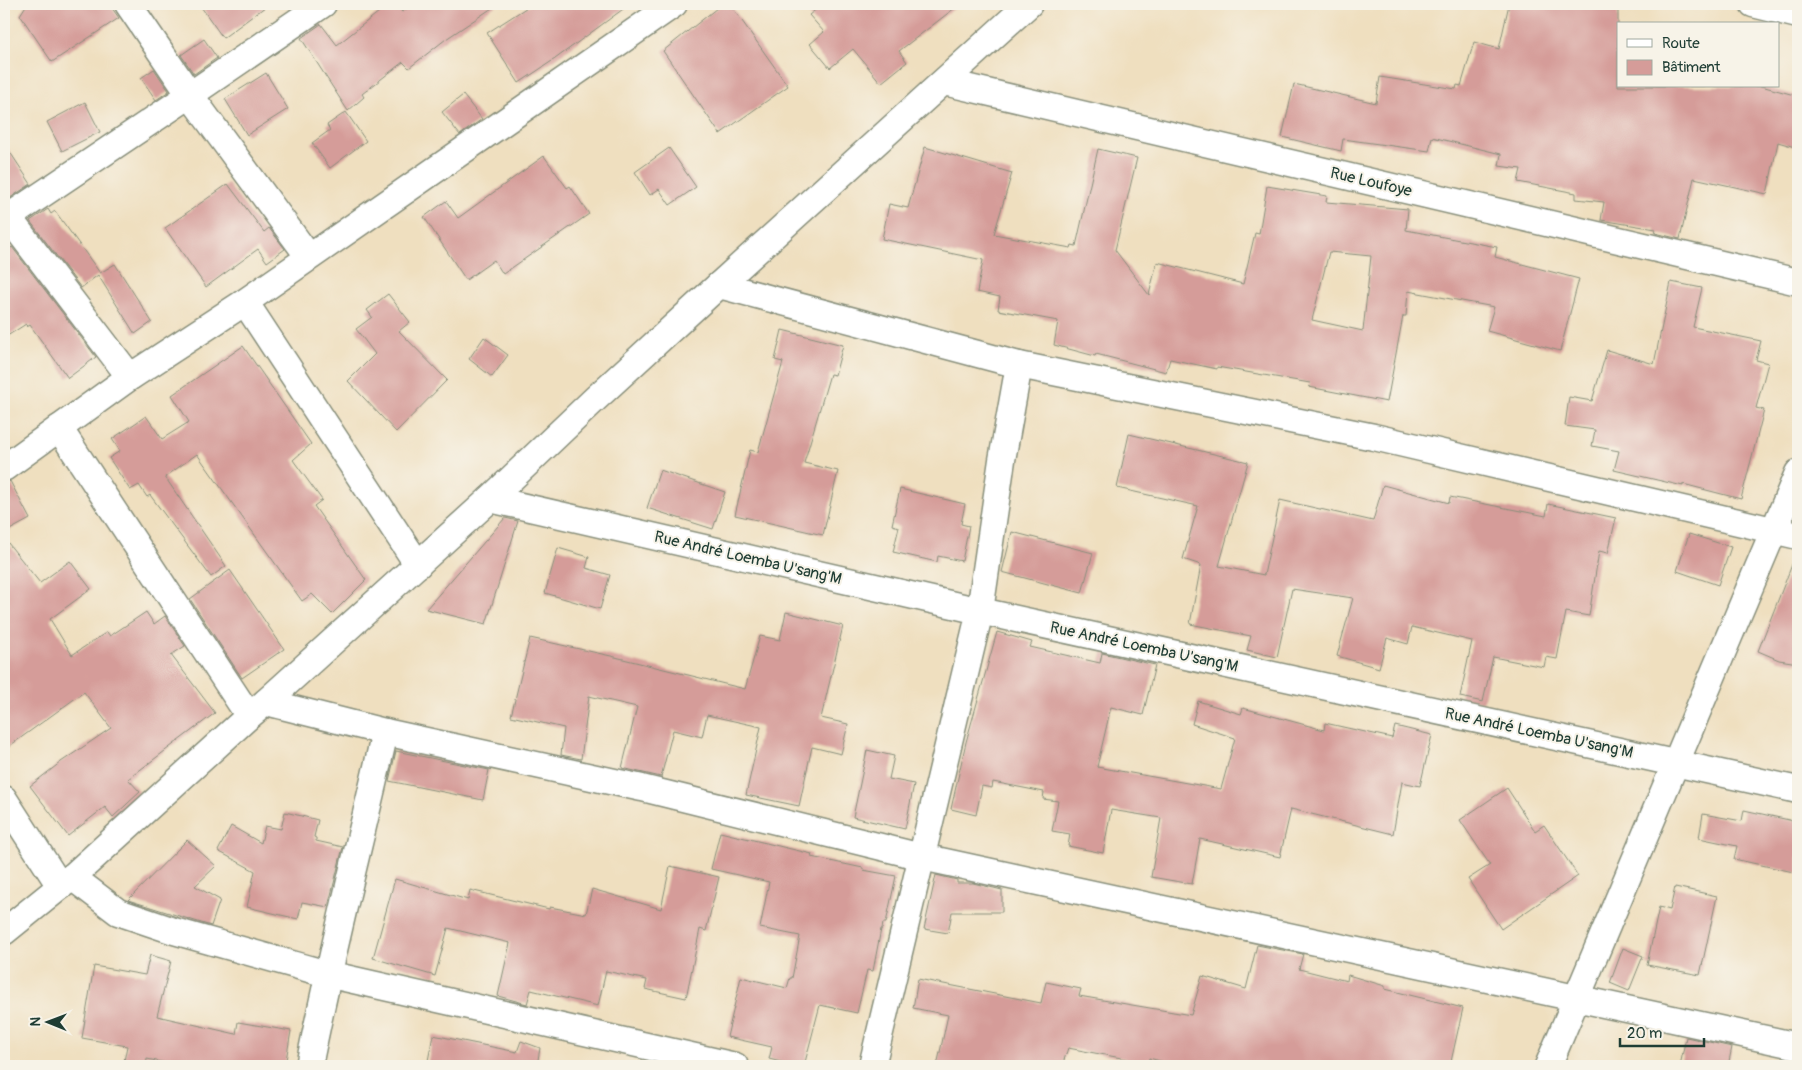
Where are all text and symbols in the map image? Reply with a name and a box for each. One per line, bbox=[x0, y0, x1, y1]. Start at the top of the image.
legend bbox=[1617, 22, 1780, 88]
text: Route bbox=[1662, 34, 1700, 53]
text: Bâtiment bbox=[1662, 58, 1722, 77]
street label: Rue Loufoye bbox=[1328, 163, 1414, 201]
street label: Rue André Loemba U'sang'M bbox=[652, 527, 844, 589]
street label: Rue André Loemba U'sang'M bbox=[1048, 617, 1240, 677]
street label: Rue André Loemba U'sang'M bbox=[1443, 703, 1635, 763]
north arrow bbox=[22, 998, 72, 1048]
scale bar bbox=[1620, 1015, 1703, 1047]
text: N bbox=[27, 1017, 44, 1027]
text: 20 m bbox=[1627, 1024, 1662, 1043]

